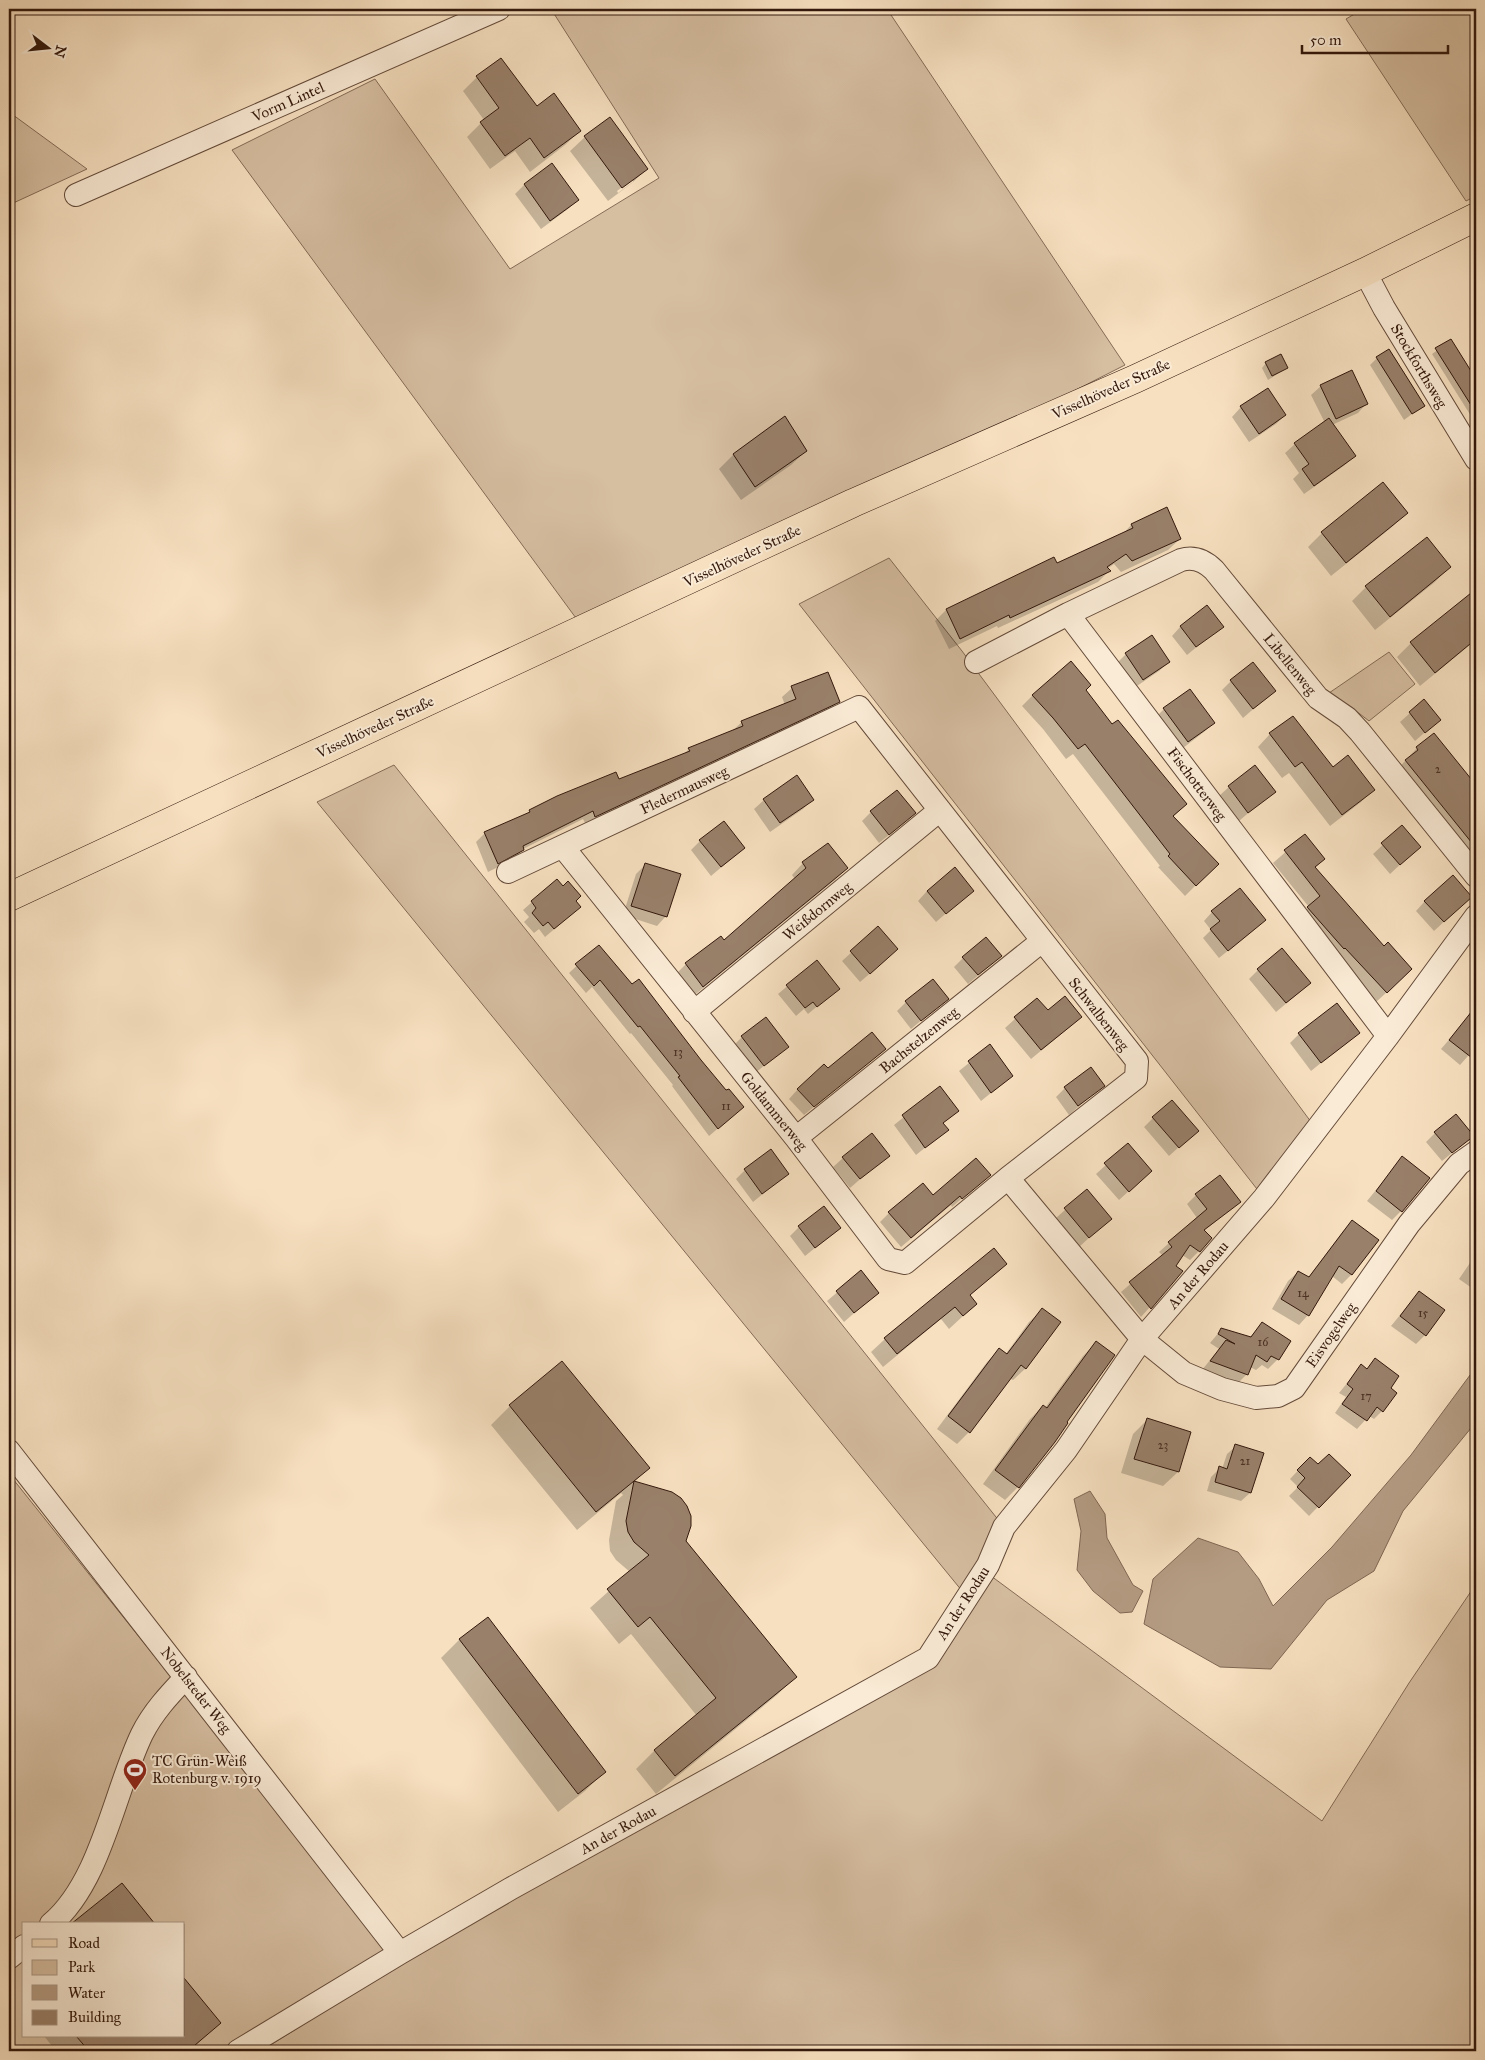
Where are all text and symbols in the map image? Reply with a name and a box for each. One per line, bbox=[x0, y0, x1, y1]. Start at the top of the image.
north arrow bbox=[22, 22, 72, 72]
scale bar bbox=[1302, 22, 1449, 54]
text: 50 m bbox=[1310, 31, 1342, 49]
text: N bbox=[50, 43, 70, 60]
street label: Vorm Lintel bbox=[248, 78, 328, 126]
street label: Stockforthsweg bbox=[1387, 321, 1452, 412]
street label: Visselhöveder Straße bbox=[1048, 355, 1173, 424]
street label: Visselhöveder Straße bbox=[680, 521, 804, 592]
street label: Libellenweg bbox=[1260, 630, 1321, 699]
street label: Visselhöveder Straße bbox=[313, 692, 437, 763]
street label: Fischotterweg bbox=[1164, 744, 1231, 825]
street label: Fledermausweg bbox=[637, 761, 732, 818]
house number: 2 bbox=[1435, 762, 1441, 776]
street label: Weißdornweg bbox=[779, 877, 856, 944]
street label: Schwalbenweg bbox=[1065, 974, 1134, 1055]
street label: Bachstelzenweg bbox=[876, 1002, 963, 1077]
house number: 13 bbox=[673, 1045, 683, 1059]
street label: Goldammerweg bbox=[737, 1068, 812, 1155]
house number: 11 bbox=[721, 1099, 731, 1113]
street label: An der Rodau bbox=[1163, 1237, 1232, 1313]
house number: 14 bbox=[1297, 1286, 1309, 1300]
street label: Eisvogelweg bbox=[1302, 1298, 1361, 1371]
house number: 15 bbox=[1418, 1306, 1429, 1320]
house number: 16 bbox=[1258, 1335, 1269, 1349]
house number: 17 bbox=[1360, 1389, 1372, 1403]
house number: 23 bbox=[1158, 1438, 1169, 1452]
house number: 21 bbox=[1240, 1454, 1251, 1468]
street label: An der Rodau bbox=[932, 1563, 993, 1644]
street label: Nobelsteder Weg bbox=[157, 1643, 236, 1737]
place label: TC Grün-Weiß Rotenburg v. 1919 bbox=[152, 1752, 262, 1787]
sports icon: TC Grün-Weiß Rotenburg v. 1919 bbox=[122, 1757, 148, 1791]
street label: An der Rodau bbox=[576, 1802, 659, 1859]
legend bbox=[22, 1922, 185, 2038]
text: Road bbox=[68, 1934, 100, 1952]
text: Park bbox=[68, 1958, 95, 1976]
text: Water bbox=[68, 1984, 105, 2002]
text: Building bbox=[68, 2008, 122, 2026]

